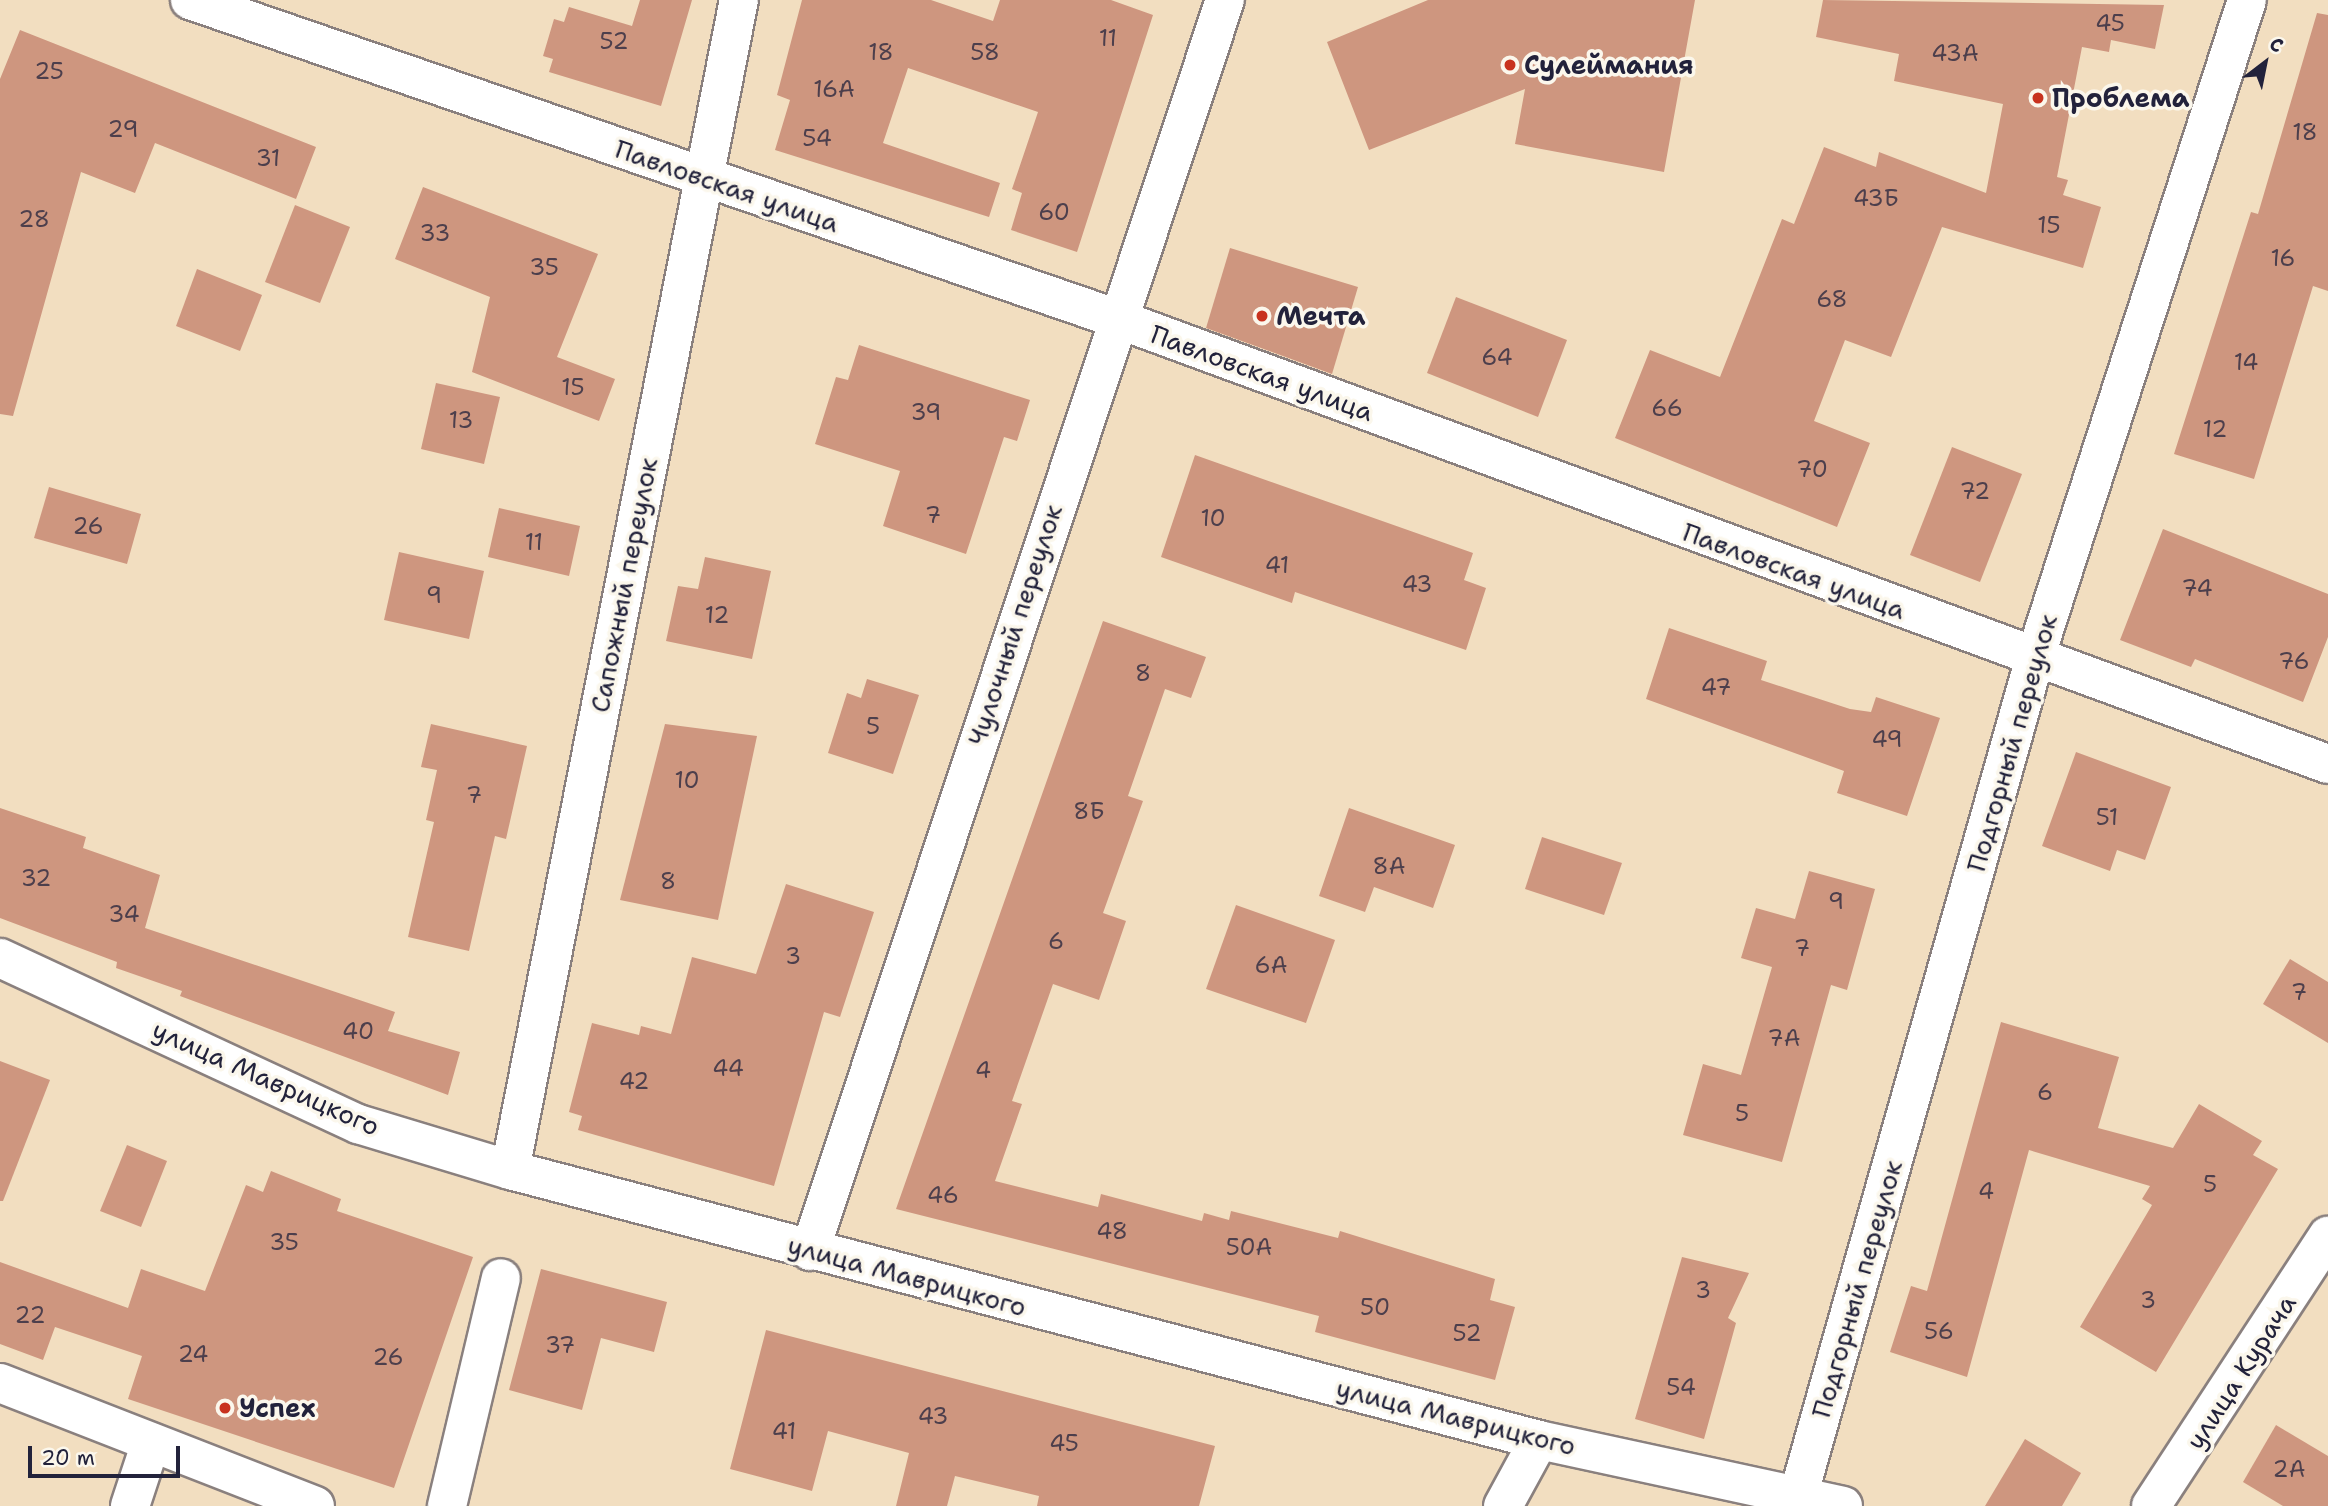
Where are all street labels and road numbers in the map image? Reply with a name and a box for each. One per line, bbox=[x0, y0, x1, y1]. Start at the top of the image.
street label: Павловская улица bbox=[611, 133, 843, 239]
street label: Павловская улица bbox=[1146, 318, 1378, 428]
street label: Сапожный переулок bbox=[584, 455, 664, 715]
street label: Чулочный переулок bbox=[961, 501, 1069, 749]
street label: Павловская улица bbox=[1678, 516, 1910, 626]
street label: Подгорный переулок bbox=[1960, 611, 2064, 875]
street label: улица Маврицкого bbox=[148, 1014, 384, 1142]
street label: Подгорный переулок bbox=[1805, 1157, 1909, 1421]
street label: улица Маврицкого bbox=[784, 1229, 1030, 1323]
street label: улица Курача bbox=[2179, 1289, 2303, 1455]
street label: улица Маврицкого bbox=[1333, 1372, 1579, 1462]

